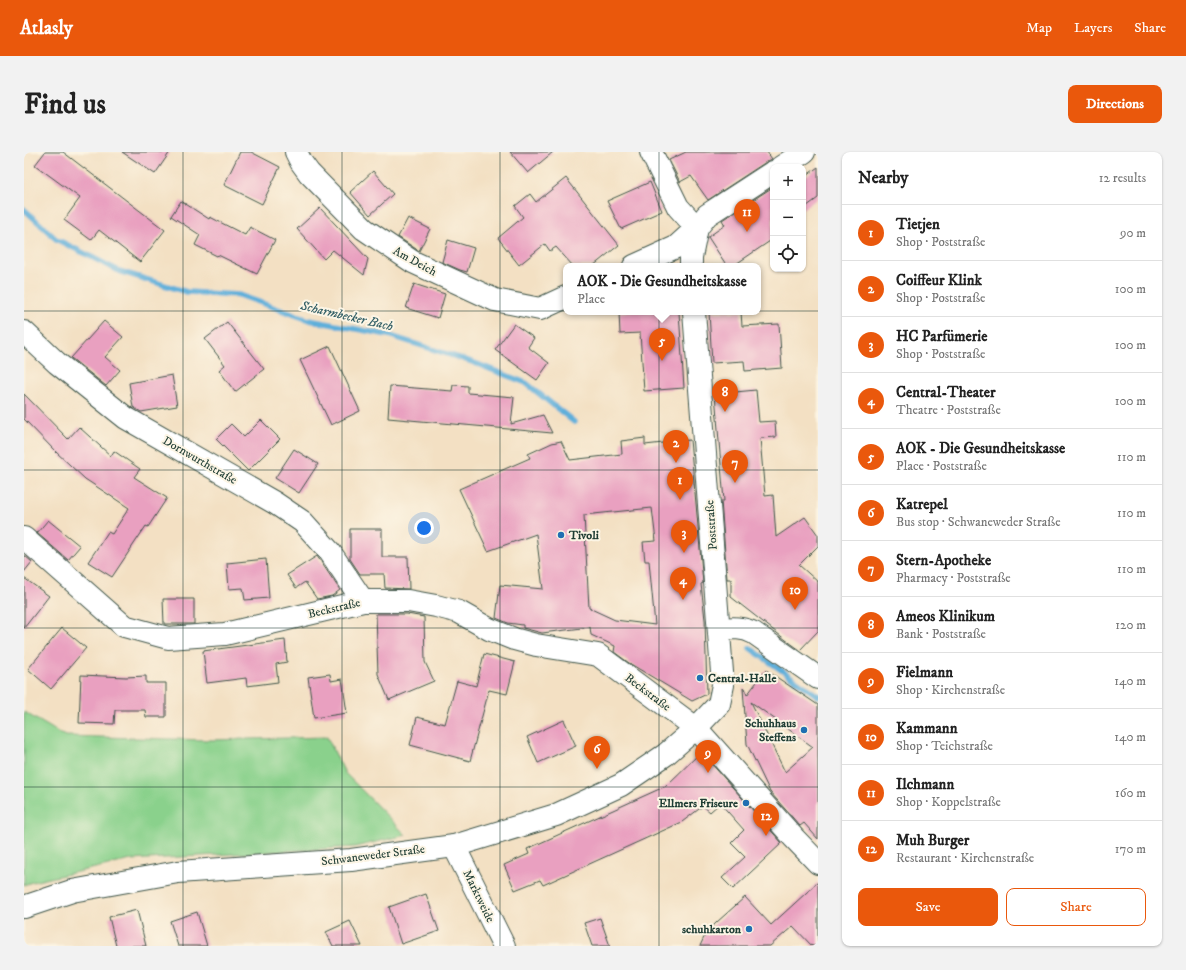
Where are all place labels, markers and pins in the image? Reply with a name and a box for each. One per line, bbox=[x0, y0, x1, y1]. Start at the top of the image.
pin: 11 bbox=[734, 199, 760, 232]
pin: 5 bbox=[649, 328, 675, 361]
pin: 8 bbox=[712, 379, 738, 412]
pin: 2 bbox=[663, 430, 689, 463]
pin: 7 bbox=[722, 450, 748, 483]
pin: 1 bbox=[667, 467, 693, 500]
pin: 3 bbox=[671, 520, 697, 553]
place label: Tivoli bbox=[568, 528, 599, 543]
marker: Tivoli bbox=[556, 530, 566, 540]
pin: 4 bbox=[670, 567, 696, 600]
pin: 10 bbox=[782, 577, 808, 610]
place label: Central-Halle bbox=[708, 671, 776, 686]
marker: Central-Halle bbox=[695, 673, 705, 683]
place label: Schuhhaus Steffens bbox=[745, 716, 796, 745]
marker: Schuhhaus Steffens bbox=[799, 725, 809, 735]
pin: 6 bbox=[584, 736, 610, 769]
pin: 9 bbox=[695, 740, 721, 773]
place label: Ellmers Friseure bbox=[659, 796, 738, 811]
marker: Ellmers Friseure bbox=[741, 798, 751, 808]
pin: 12 bbox=[753, 803, 779, 836]
place label: schuhkarton bbox=[682, 922, 742, 937]
marker: schuhkarton bbox=[744, 924, 754, 934]

